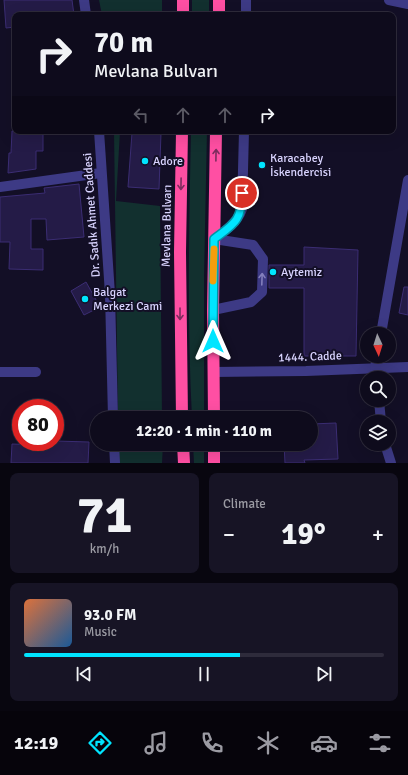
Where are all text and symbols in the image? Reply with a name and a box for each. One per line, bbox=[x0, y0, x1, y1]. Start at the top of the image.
text: 70 m bbox=[94, 26, 153, 60]
icon: right bbox=[28, 28, 80, 80]
text: Mevlana Bulvarı bbox=[94, 60, 218, 82]
icon: left bbox=[130, 104, 152, 126]
icon: ahead bbox=[172, 104, 194, 126]
icon: ahead bbox=[214, 104, 236, 126]
icon: right bbox=[256, 104, 278, 126]
one-way arrow bbox=[212, 149, 219, 162]
place label: Karacabey İskendercisi bbox=[270, 151, 331, 180]
street label: Dr. Sadık Ahmet Caddesi bbox=[80, 152, 104, 278]
place label: Adore bbox=[153, 154, 183, 169]
marker: Adore bbox=[140, 156, 150, 166]
marker: Karacabey İskendercisi bbox=[257, 160, 267, 170]
pin bbox=[225, 176, 259, 210]
one-way arrow bbox=[177, 177, 185, 190]
icon: arrive bbox=[231, 182, 253, 204]
street label: Mevlana Bulvarı bbox=[159, 185, 175, 267]
place label: Aytemiz bbox=[281, 265, 322, 280]
marker: Aytemiz bbox=[268, 267, 278, 277]
one-way arrow bbox=[258, 273, 266, 286]
place label: Balgat Merkezi Cami bbox=[93, 285, 162, 314]
marker: Balgat Merkezi Cami bbox=[80, 294, 90, 304]
one-way arrow bbox=[176, 307, 184, 320]
position arrow bbox=[192, 320, 234, 362]
north arrow bbox=[360, 327, 396, 363]
map controls bbox=[360, 327, 396, 451]
street label: 1444. Cadde bbox=[278, 348, 342, 366]
button: search bbox=[360, 371, 396, 407]
speed limit sign: 80 bbox=[12, 399, 64, 451]
button: layers bbox=[360, 415, 396, 451]
text: 12:20 · 1 min · 110 m bbox=[136, 422, 272, 440]
text: 71 bbox=[76, 483, 133, 547]
text: Climate bbox=[223, 496, 266, 512]
text: 19° bbox=[281, 516, 326, 553]
text: − bbox=[223, 521, 235, 548]
text: + bbox=[372, 521, 384, 548]
text: km/h bbox=[90, 541, 119, 557]
text: 93.0 FM bbox=[84, 606, 136, 624]
text: Music bbox=[84, 624, 117, 640]
icon: previous bbox=[73, 663, 95, 685]
icon: pause bbox=[193, 663, 215, 685]
icon: next bbox=[313, 663, 335, 685]
icon: directions bbox=[86, 729, 114, 757]
icon: music bbox=[142, 729, 170, 757]
icon: phone bbox=[198, 729, 226, 757]
icon: climate bbox=[254, 729, 282, 757]
icon: car bbox=[310, 729, 338, 757]
icon: filters bbox=[366, 729, 394, 757]
text: 12:19 bbox=[14, 732, 58, 754]

